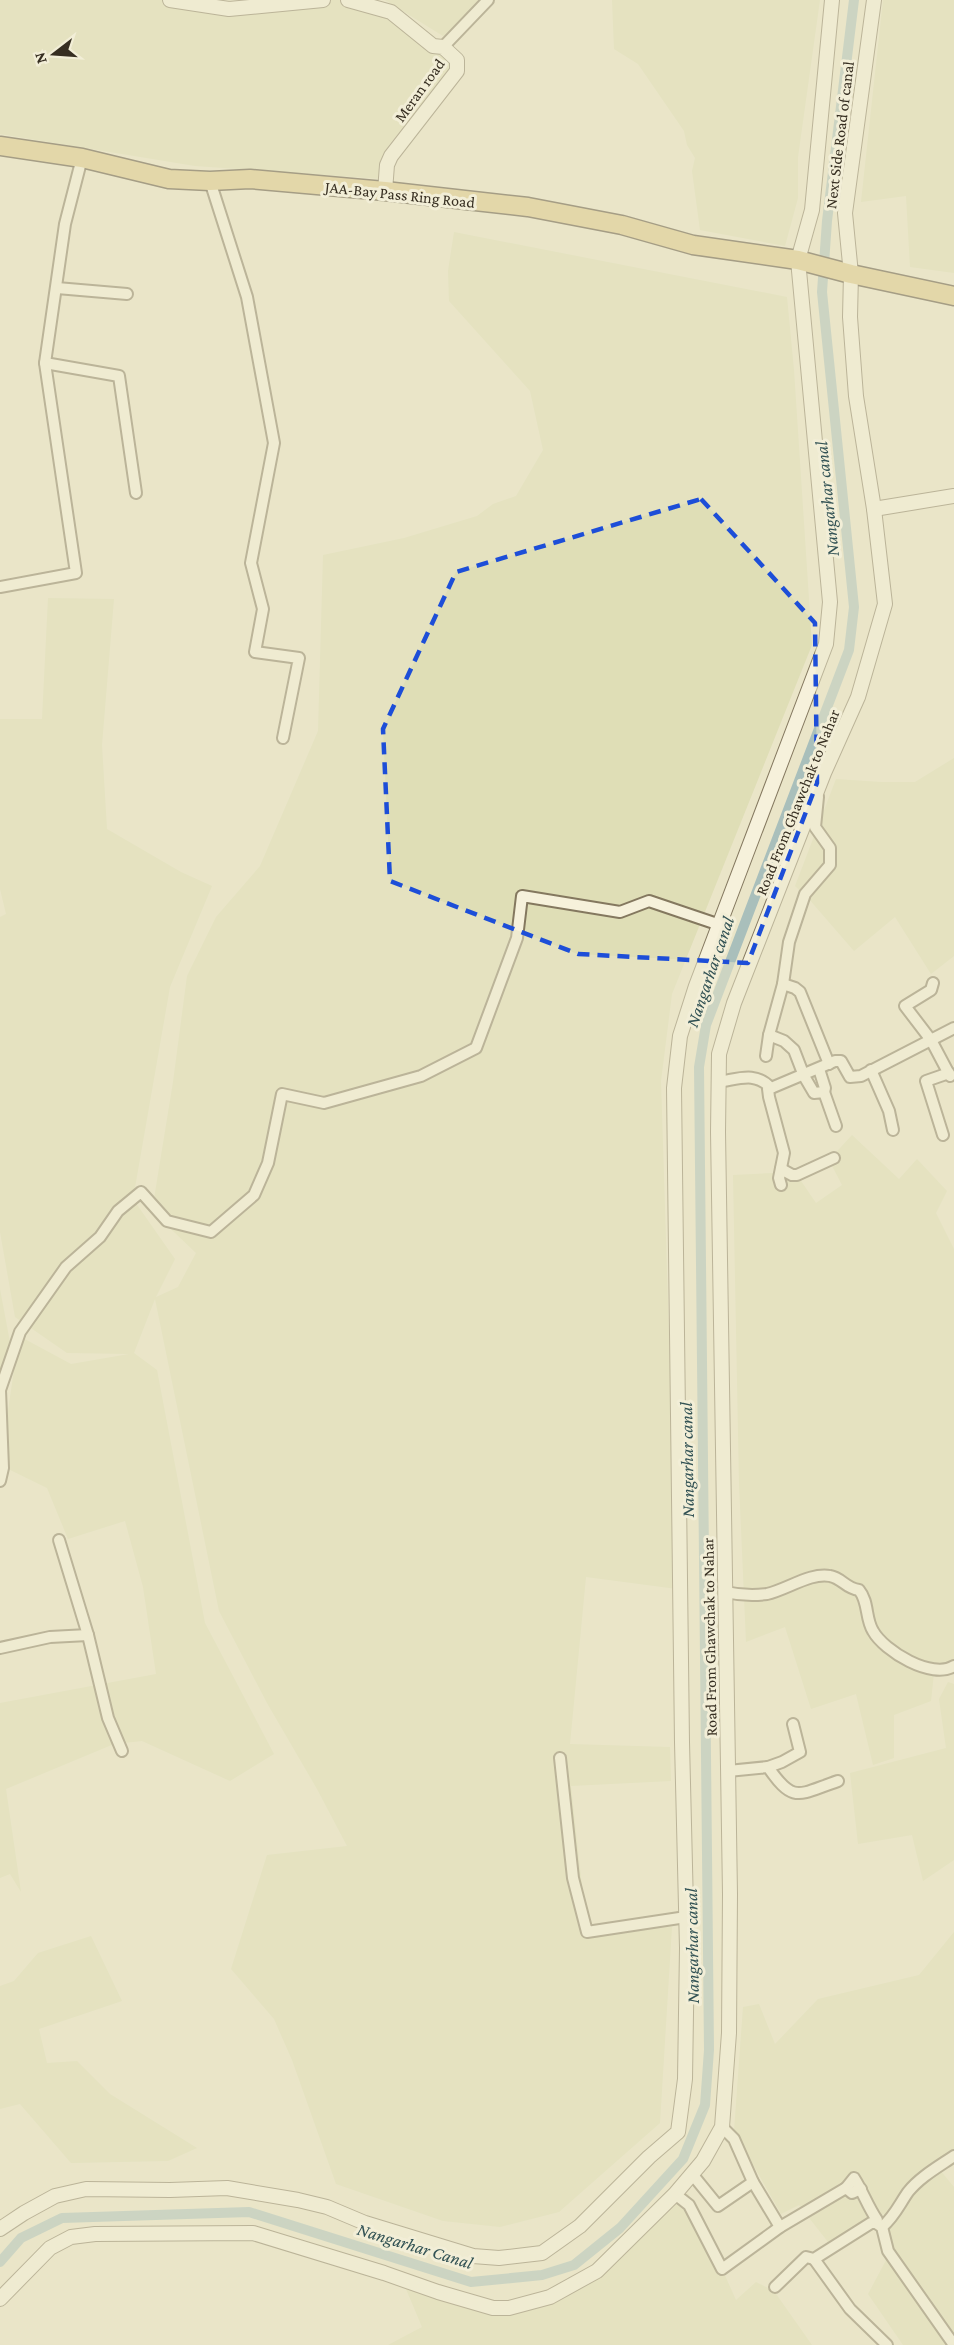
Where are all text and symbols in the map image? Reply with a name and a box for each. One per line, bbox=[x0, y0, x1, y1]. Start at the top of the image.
north arrow bbox=[24, 24, 84, 84]
text: N bbox=[30, 50, 50, 66]
street label: Meran road bbox=[391, 55, 448, 125]
street label: Next Side Road of canal bbox=[822, 60, 857, 210]
street label: JAA-Bay Pass Ring Road bbox=[322, 178, 476, 212]
water label: Nangarhar canal bbox=[811, 440, 843, 557]
street label: Road From Ghawchak to Nahar bbox=[752, 707, 843, 898]
water label: Nangarhar canal bbox=[682, 914, 738, 1030]
water label: Nangarhar canal bbox=[676, 1402, 698, 1518]
street label: Road From Ghawchak to Nahar bbox=[699, 1537, 720, 1737]
water label: Nangarhar canal bbox=[681, 1888, 703, 2004]
water label: Nangarhar Canal bbox=[355, 2219, 476, 2273]

